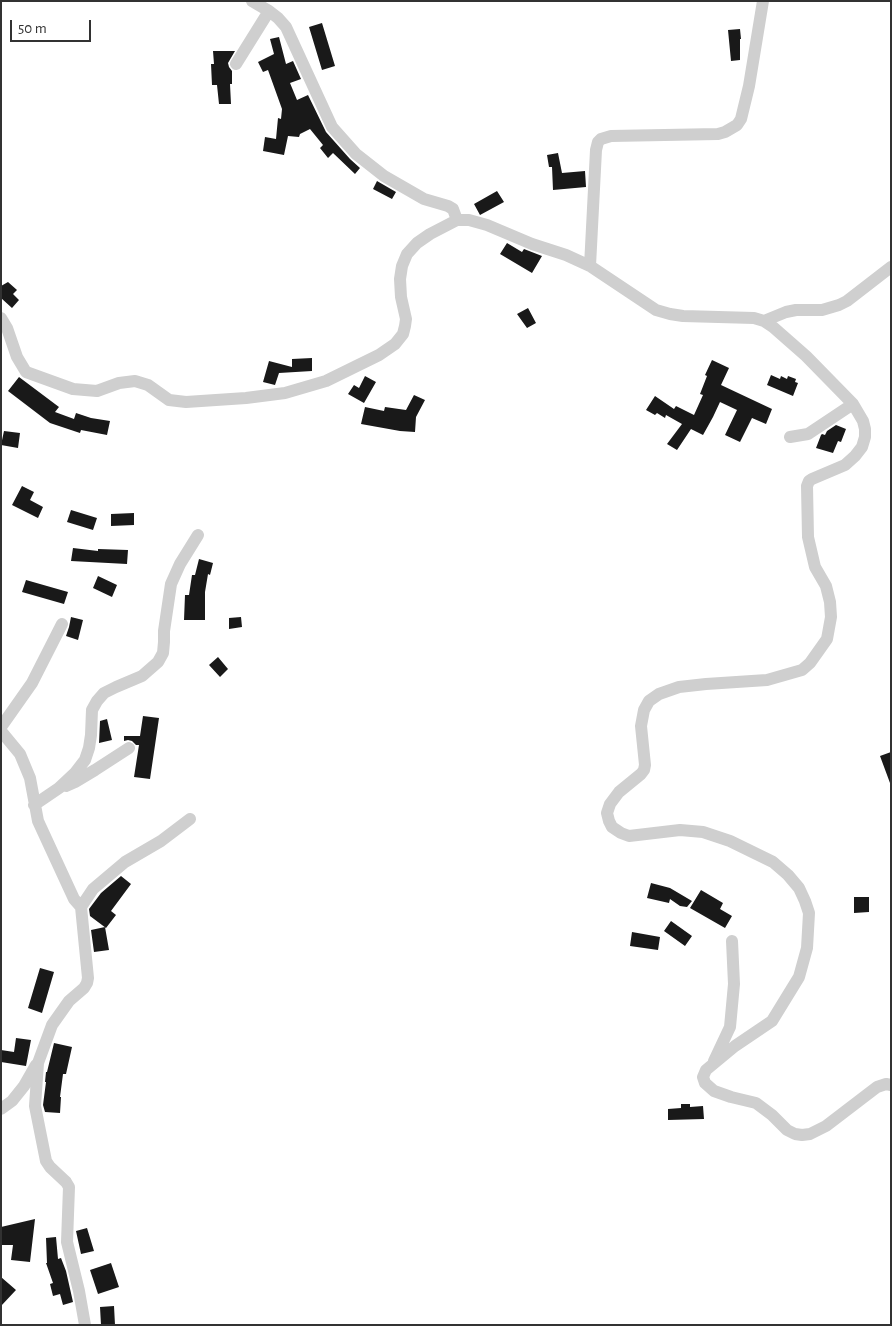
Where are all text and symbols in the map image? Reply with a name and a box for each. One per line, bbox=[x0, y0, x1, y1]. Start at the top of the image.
scale bar bbox=[12, 10, 94, 42]
text: 50 m bbox=[18, 21, 47, 36]

